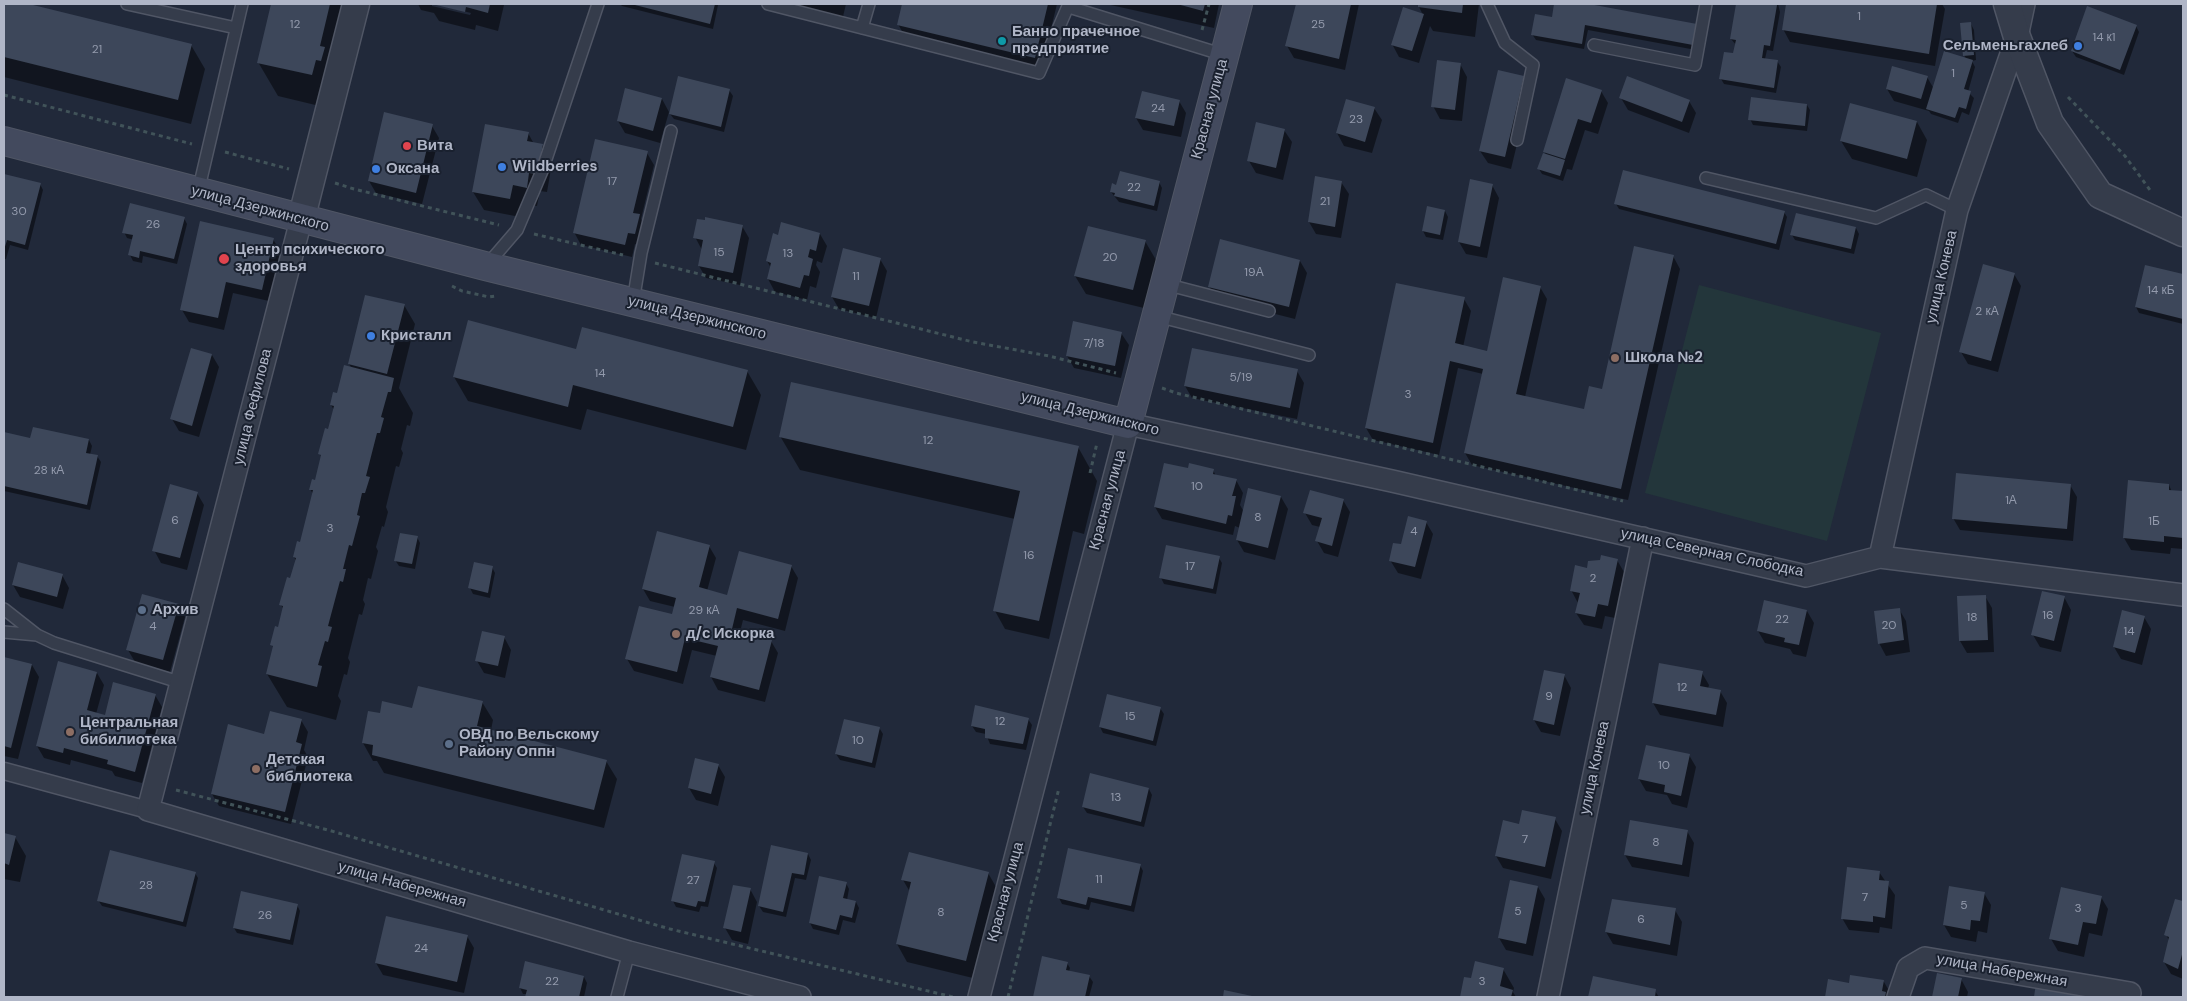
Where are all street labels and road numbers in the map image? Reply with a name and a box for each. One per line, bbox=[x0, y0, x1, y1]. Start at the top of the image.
street label: Красная улица bbox=[1188, 57, 1232, 161]
street label: улица Дзержинского bbox=[189, 182, 331, 236]
street label: улица Конева bbox=[1923, 229, 1961, 325]
street label: улица Дзержинского bbox=[626, 292, 768, 344]
street label: улица Фефилова bbox=[230, 347, 276, 467]
street label: улица Дзержинского bbox=[1019, 388, 1161, 440]
street label: Красная улица bbox=[1086, 448, 1130, 552]
street label: улица Северная Слободка bbox=[1619, 525, 1805, 581]
street label: улица Конева bbox=[1576, 720, 1614, 816]
street label: Красная улица bbox=[984, 840, 1028, 944]
street label: улица Набережная bbox=[336, 858, 468, 912]
street label: улица Набережная bbox=[1935, 951, 2069, 991]

